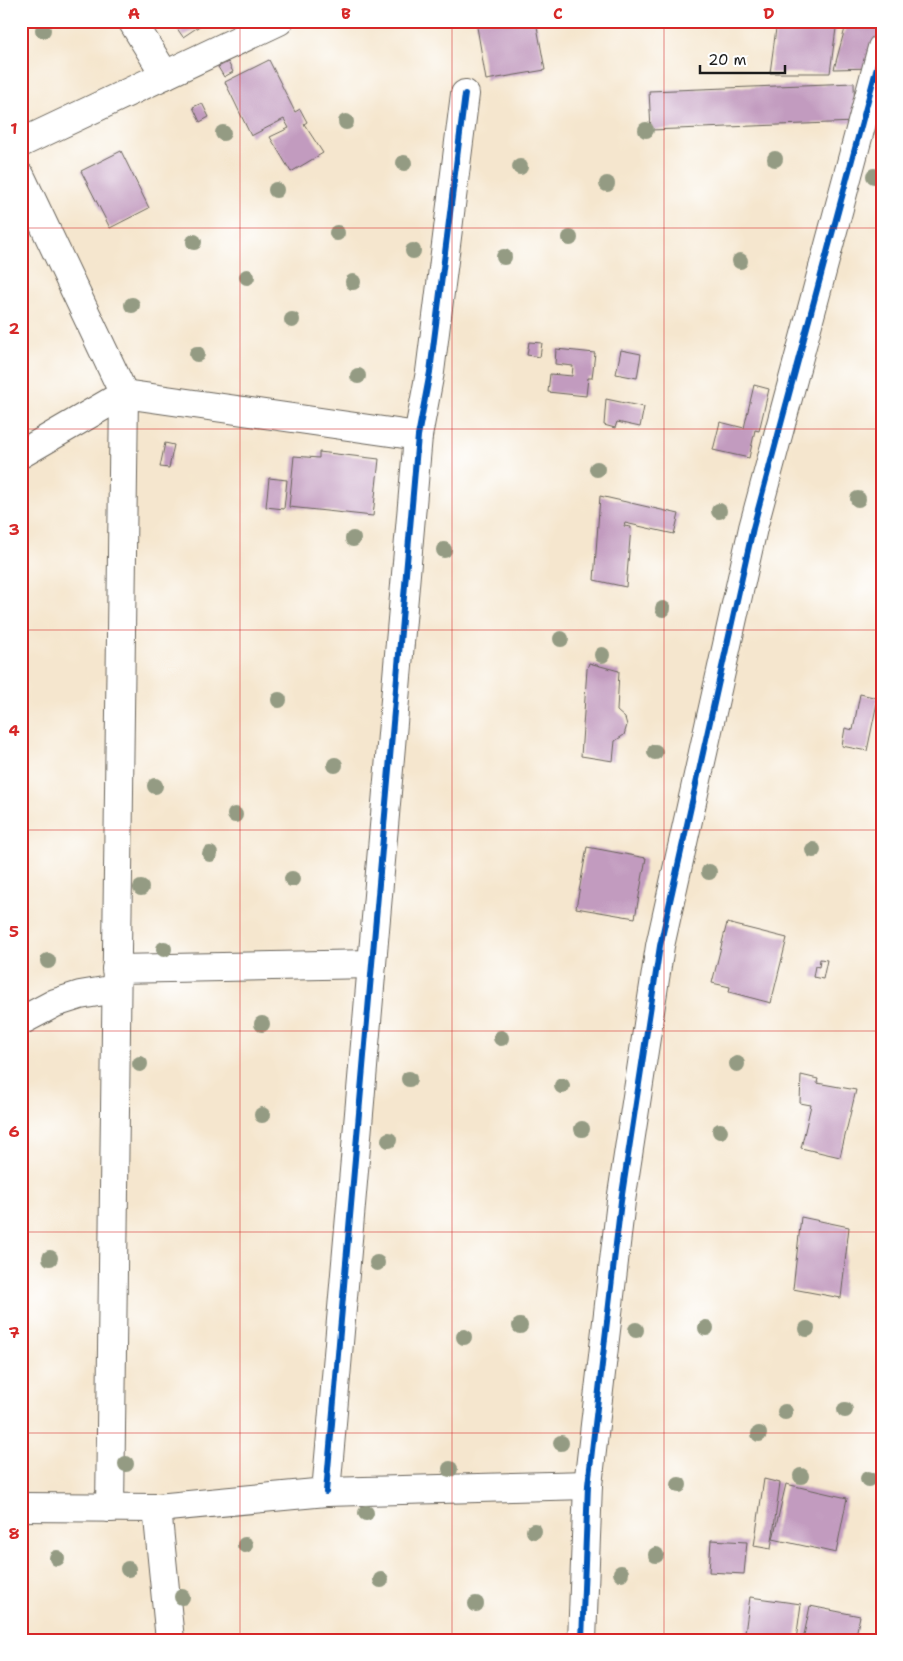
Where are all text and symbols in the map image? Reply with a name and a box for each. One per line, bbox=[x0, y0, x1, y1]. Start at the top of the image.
text: A bbox=[128, 3, 140, 24]
text: B bbox=[341, 3, 351, 24]
text: C bbox=[553, 3, 563, 24]
text: D bbox=[763, 3, 775, 24]
scale bar bbox=[700, 42, 786, 74]
text: 20 m bbox=[708, 50, 747, 70]
text: 1 bbox=[10, 118, 18, 139]
text: 2 bbox=[8, 318, 20, 339]
text: 3 bbox=[8, 519, 20, 540]
text: 4 bbox=[8, 720, 20, 741]
text: 5 bbox=[9, 921, 19, 942]
text: 6 bbox=[8, 1121, 20, 1142]
text: 7 bbox=[8, 1322, 20, 1343]
text: 8 bbox=[8, 1523, 20, 1544]

